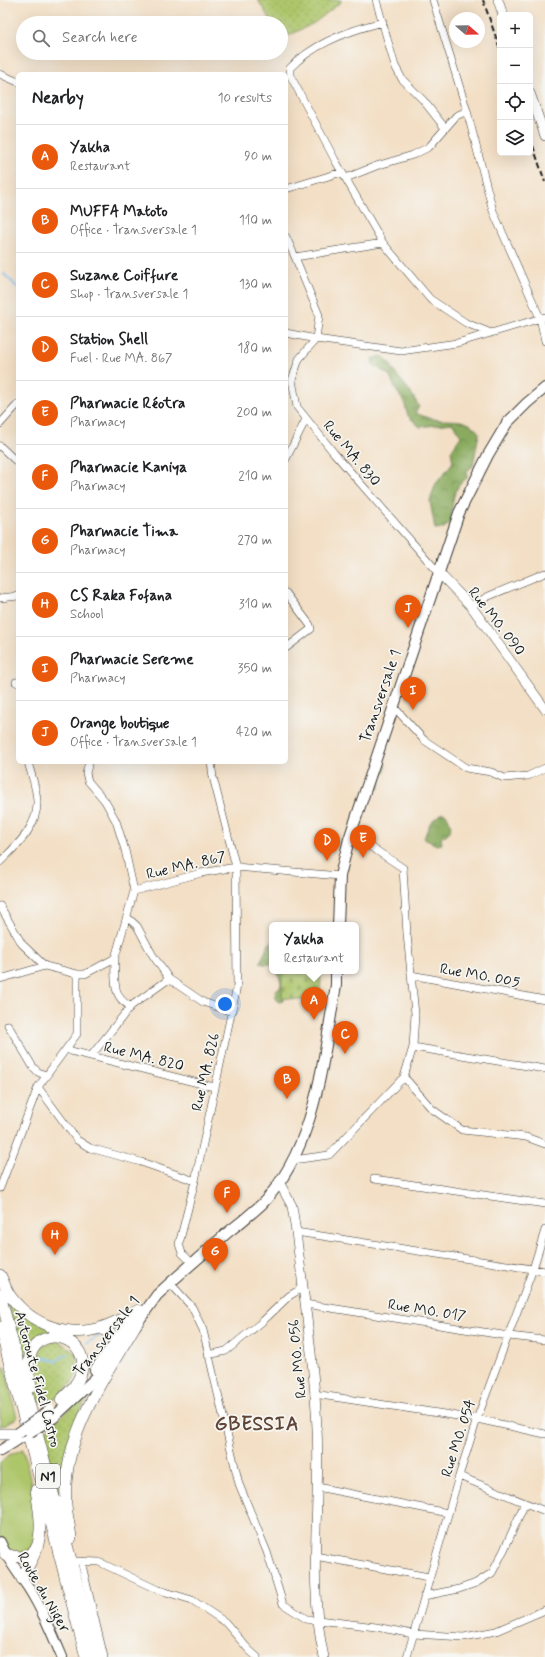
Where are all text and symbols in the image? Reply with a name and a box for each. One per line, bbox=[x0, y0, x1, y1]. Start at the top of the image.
north arrow bbox=[449, 12, 485, 48]
map controls bbox=[497, 12, 533, 156]
button: + bbox=[497, 12, 533, 48]
search box bbox=[16, 16, 288, 60]
icon: search bbox=[30, 27, 52, 49]
text: Search here bbox=[62, 28, 138, 48]
button: − bbox=[497, 48, 533, 84]
button: locate bbox=[497, 84, 533, 120]
text: Nearby bbox=[32, 87, 84, 109]
text: 10 results bbox=[218, 90, 272, 107]
button: layers bbox=[497, 120, 533, 156]
text: Yakha bbox=[70, 138, 110, 158]
text: A bbox=[41, 148, 49, 165]
text: 90 m bbox=[244, 148, 272, 165]
text: Restaurant bbox=[70, 158, 130, 175]
text: MUFFA Matoto bbox=[70, 202, 168, 222]
text: B bbox=[41, 212, 49, 229]
text: 110 m bbox=[239, 212, 272, 229]
text: Office · Transversale 1 bbox=[70, 222, 197, 239]
text: Suzane Coiffure bbox=[70, 266, 178, 286]
text: C bbox=[40, 276, 50, 293]
text: 130 m bbox=[239, 276, 272, 293]
text: Shop · Transversale 1 bbox=[70, 286, 188, 303]
text: Station Shell bbox=[70, 330, 148, 350]
text: D bbox=[41, 340, 49, 357]
text: 180 m bbox=[237, 340, 272, 357]
text: Fuel · Rue MA. 867 bbox=[70, 350, 172, 367]
text: Pharmacie Réotra bbox=[70, 394, 185, 414]
text: E bbox=[41, 404, 49, 421]
text: 200 m bbox=[237, 404, 272, 421]
text: Pharmacy bbox=[70, 414, 126, 431]
street label: Rue MA. 830 bbox=[318, 416, 385, 491]
text: Pharmacie Kaniya bbox=[70, 458, 187, 478]
text: F bbox=[42, 468, 48, 485]
text: 210 m bbox=[238, 468, 272, 485]
text: Pharmacy bbox=[70, 478, 126, 495]
text: Pharmacie Tima bbox=[70, 522, 178, 542]
text: G bbox=[41, 532, 49, 549]
text: 270 m bbox=[237, 532, 272, 549]
text: Pharmacy bbox=[70, 542, 126, 559]
street label: Rue MO. 090 bbox=[463, 583, 529, 660]
text: CS Raka Fofana bbox=[70, 586, 172, 606]
pin: J bbox=[395, 595, 421, 628]
text: H bbox=[41, 596, 49, 613]
text: 310 m bbox=[239, 596, 272, 613]
text: School bbox=[70, 606, 104, 623]
street label: Transversale 1 bbox=[356, 647, 406, 746]
text: Pharmacie Sereme bbox=[70, 650, 194, 670]
text: I bbox=[42, 660, 48, 677]
text: 350 m bbox=[238, 660, 272, 677]
text: Pharmacy bbox=[70, 670, 126, 687]
pin: I bbox=[400, 677, 426, 710]
text: Orange boutique bbox=[70, 714, 170, 734]
text: J bbox=[41, 724, 49, 741]
text: 420 m bbox=[236, 724, 272, 741]
text: Office · Transversale 1 bbox=[70, 734, 197, 751]
pin: E bbox=[350, 825, 376, 858]
pin: D bbox=[314, 828, 340, 861]
street label: Rue MA. 867 bbox=[144, 847, 228, 885]
popup bbox=[269, 922, 359, 974]
text: Yakha bbox=[284, 930, 324, 950]
text: Restaurant bbox=[284, 950, 344, 967]
street label: Rue MO. 005 bbox=[438, 959, 522, 993]
pin: A bbox=[301, 987, 327, 1020]
your location bbox=[215, 994, 235, 1014]
pin: C bbox=[332, 1021, 358, 1054]
street label: Rue MA. 826 bbox=[187, 1031, 225, 1113]
street label: Rue MA. 820 bbox=[102, 1037, 186, 1077]
pin: B bbox=[274, 1066, 300, 1099]
pin: F bbox=[214, 1180, 240, 1213]
pin: H bbox=[42, 1222, 68, 1255]
pin: G bbox=[202, 1238, 228, 1271]
street label: Transversale 1 bbox=[69, 1292, 145, 1381]
street label: Rue MO. 017 bbox=[386, 1295, 467, 1327]
street label: Autoroute Fidel Castro bbox=[9, 1309, 65, 1450]
street label: Rue MO. 056 bbox=[284, 1318, 312, 1399]
street label: Rue MO. 054 bbox=[437, 1397, 481, 1480]
district label: GBESSIA bbox=[215, 1412, 299, 1437]
road number: N1 bbox=[36, 1464, 60, 1488]
street label: Route du Niger bbox=[11, 1549, 74, 1637]

